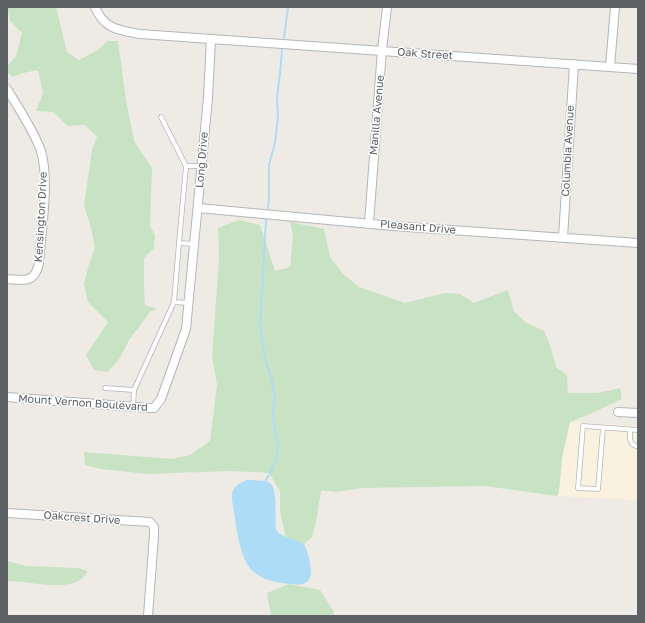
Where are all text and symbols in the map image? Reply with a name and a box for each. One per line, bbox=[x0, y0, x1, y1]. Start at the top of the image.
street label: Oak Street bbox=[397, 45, 453, 63]
street label: Manilla Avenue bbox=[367, 74, 387, 156]
street label: Columbia Avenue bbox=[559, 105, 577, 197]
street label: Long Drive bbox=[193, 131, 211, 189]
street label: Kensington Drive bbox=[32, 171, 50, 263]
street label: Pleasant Drive bbox=[379, 217, 457, 237]
street label: Mount Vernon Boulevard bbox=[18, 392, 148, 414]
street label: Oakcrest Drive bbox=[43, 509, 121, 527]

